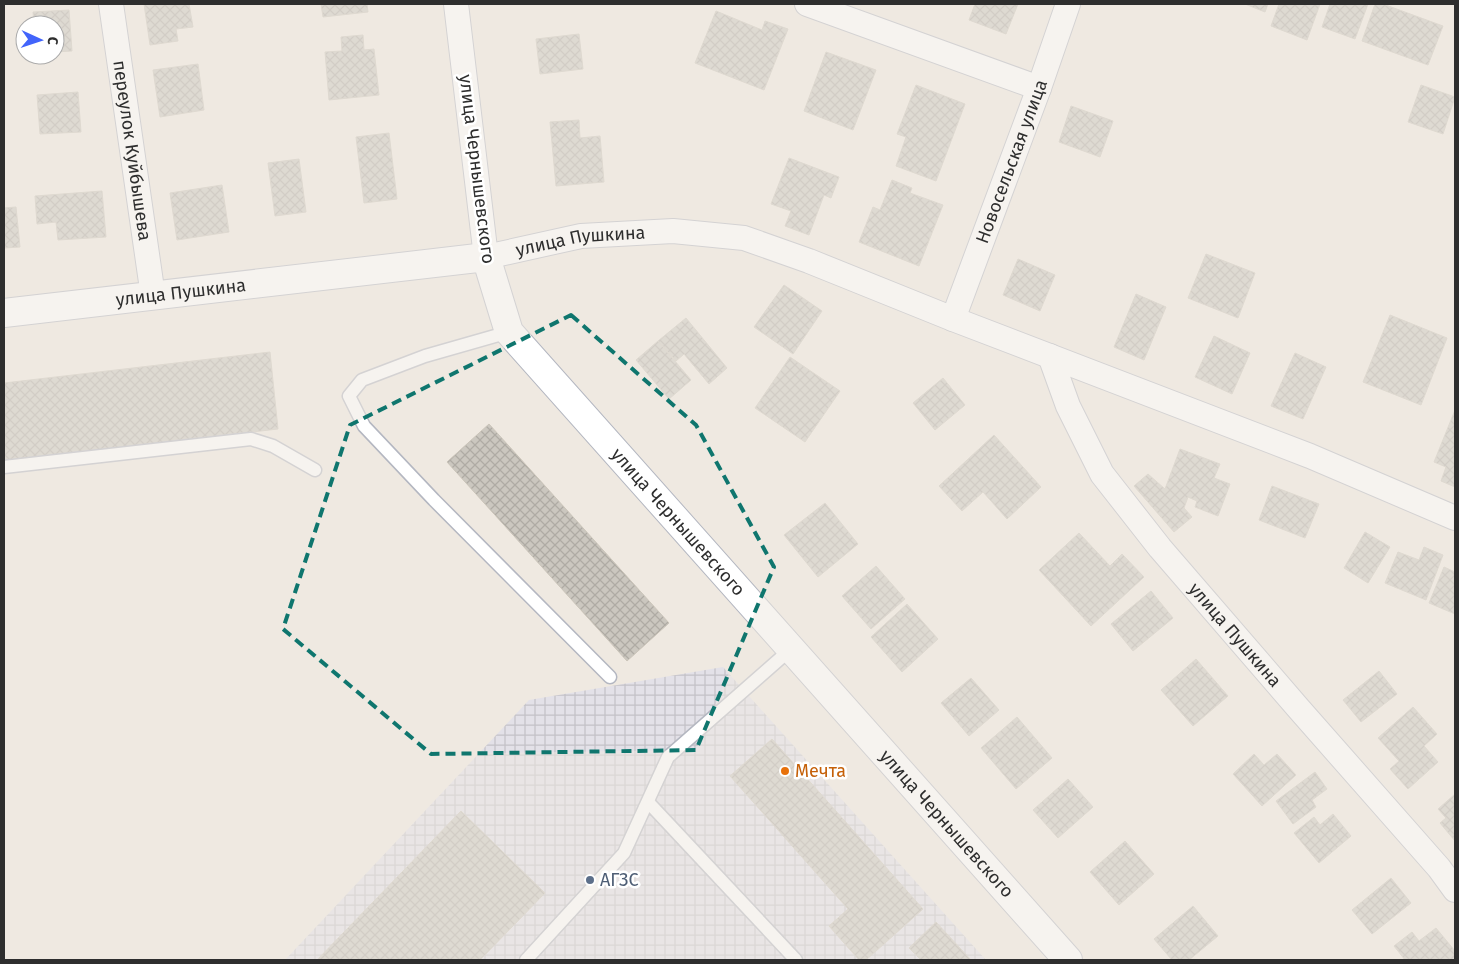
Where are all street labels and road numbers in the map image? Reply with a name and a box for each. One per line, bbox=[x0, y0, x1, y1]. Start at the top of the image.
street label: переулок Куйбышева bbox=[108, 59, 156, 242]
street label: улица Чернышевского bbox=[454, 73, 500, 265]
street label: Новосельская улица bbox=[971, 77, 1052, 247]
street label: улица Пушкина bbox=[514, 222, 646, 261]
street label: улица Пушкина bbox=[115, 274, 247, 311]
street label: улица Чернышевского bbox=[606, 443, 750, 601]
street label: улица Пушкина bbox=[1184, 578, 1286, 692]
street label: улица Чернышевского bbox=[875, 745, 1018, 902]

